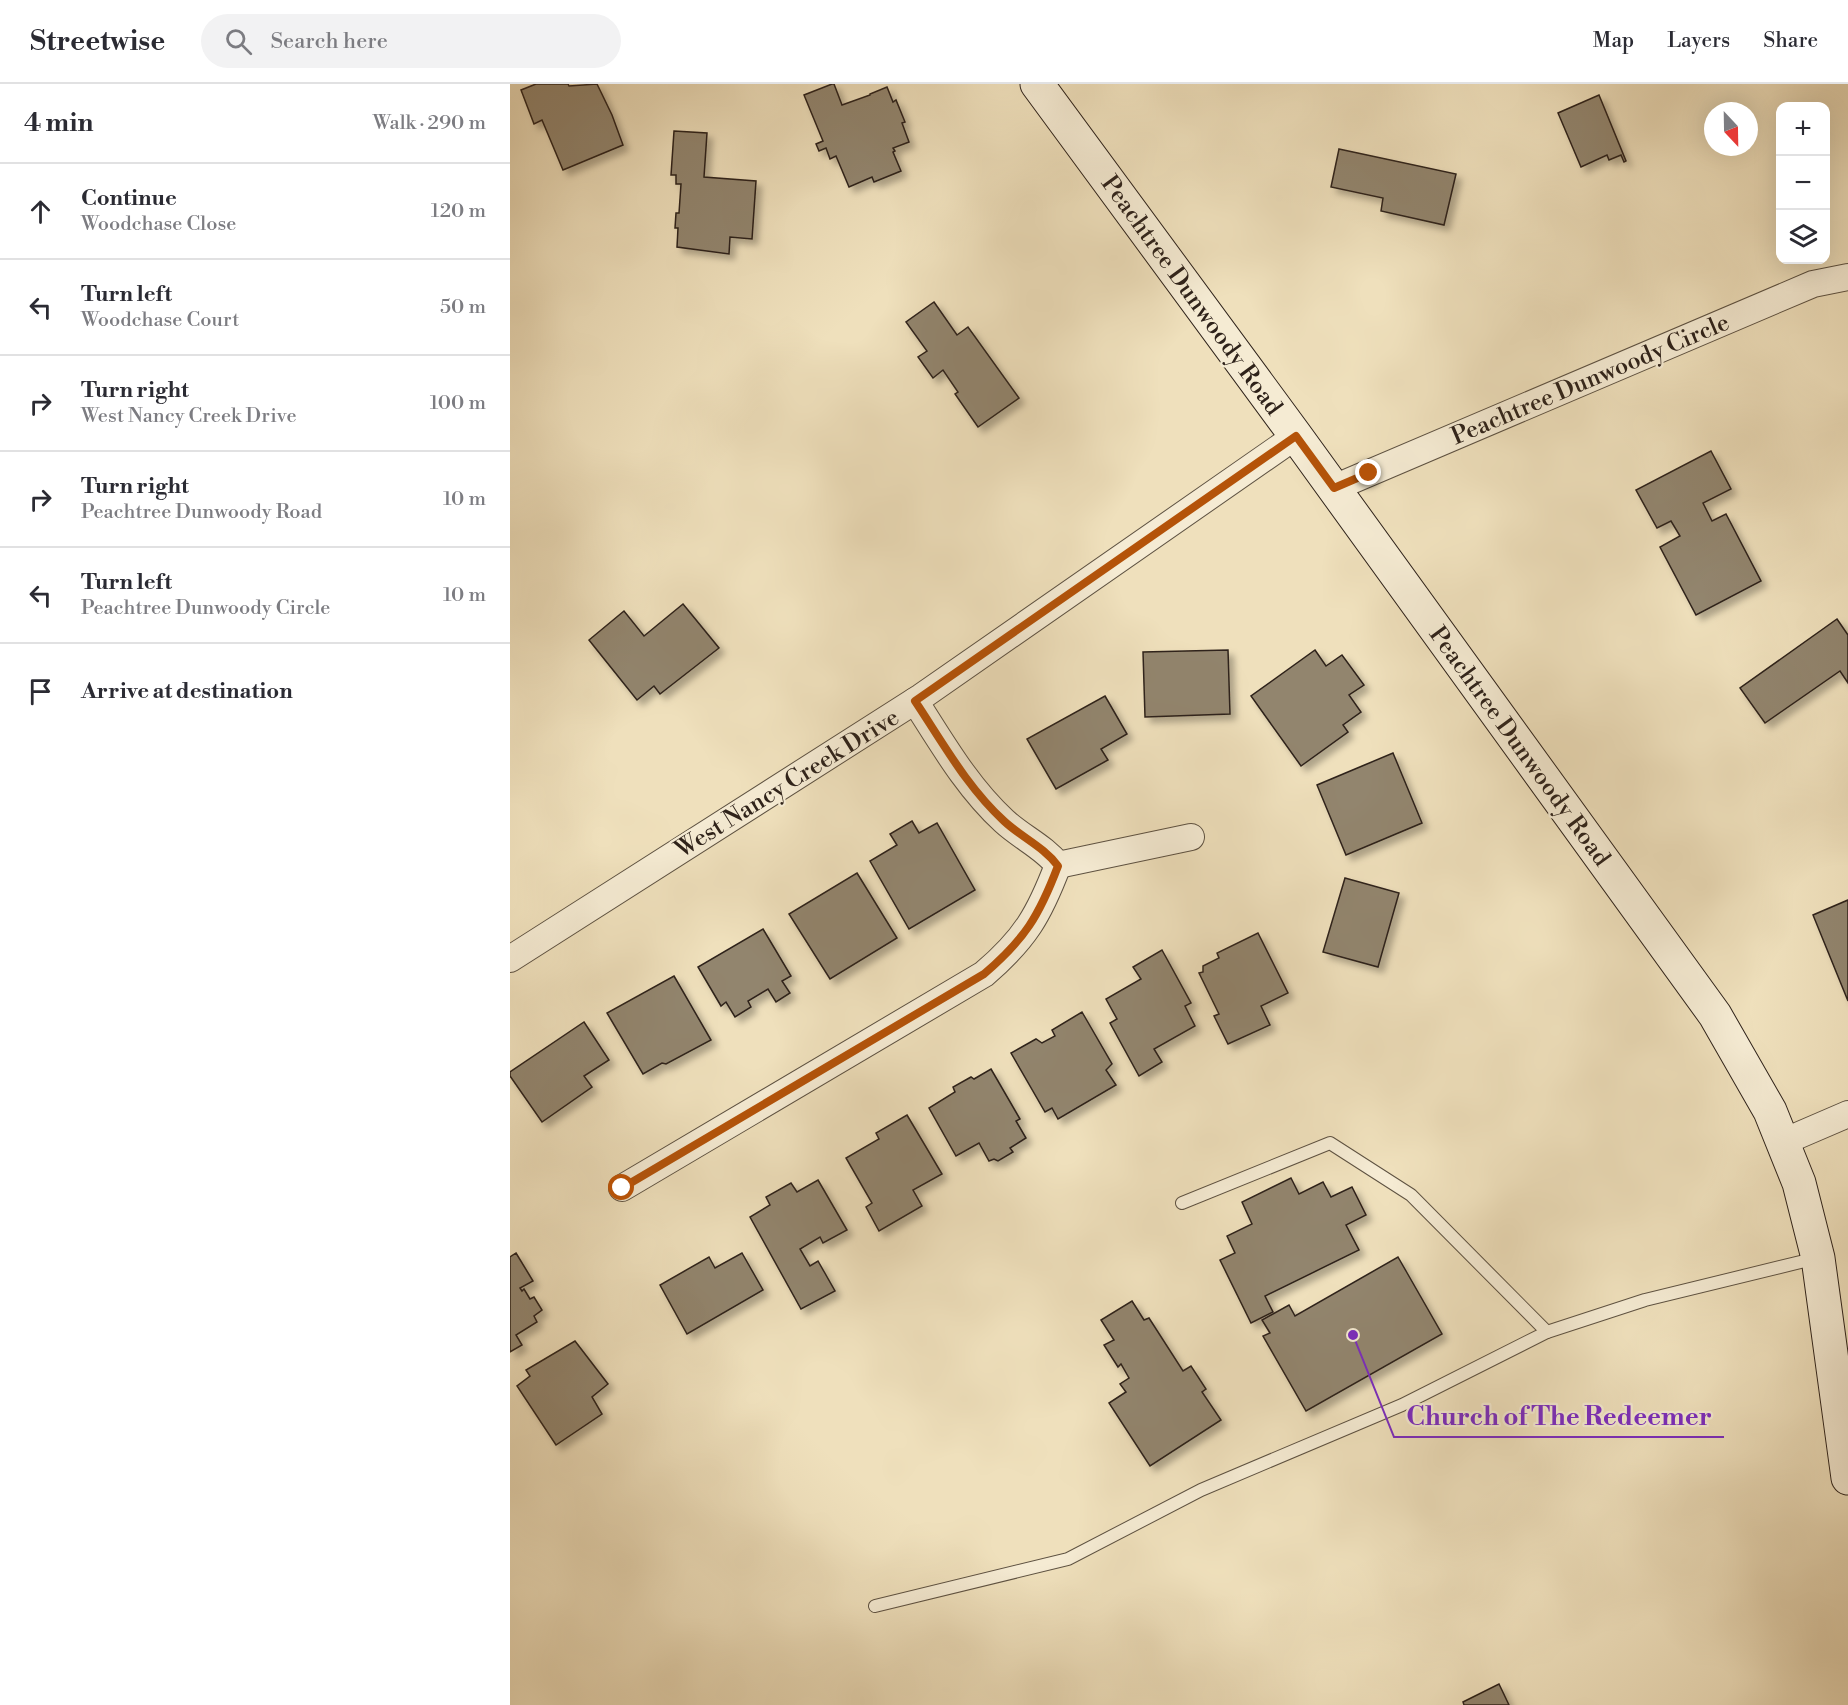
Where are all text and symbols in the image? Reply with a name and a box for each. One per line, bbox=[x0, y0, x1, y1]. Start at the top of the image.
search box bbox=[201, 14, 621, 68]
text: Streetwise bbox=[30, 24, 165, 59]
icon: search bbox=[222, 25, 255, 58]
text: Search here bbox=[270, 28, 388, 55]
text: Map bbox=[1593, 28, 1634, 54]
text: Layers bbox=[1667, 28, 1730, 54]
text: Share bbox=[1763, 28, 1818, 54]
north arrow bbox=[1704, 102, 1758, 156]
map controls bbox=[1776, 102, 1830, 264]
button: + bbox=[1776, 102, 1830, 156]
text: 4 min bbox=[24, 107, 94, 139]
text: Walk · 290 m bbox=[373, 111, 486, 136]
button: − bbox=[1776, 156, 1830, 210]
street label: Peachtree Dunwoody Road bbox=[1094, 170, 1289, 422]
text: Continue bbox=[81, 185, 177, 212]
icon: ahead bbox=[24, 195, 57, 228]
text: 120 m bbox=[431, 199, 486, 224]
button: layers bbox=[1776, 210, 1830, 264]
text: Woodchase Close bbox=[81, 212, 236, 237]
text: Turn left bbox=[81, 281, 172, 308]
icon: left bbox=[24, 291, 57, 324]
text: 50 m bbox=[440, 295, 486, 320]
text: Woodchase Court bbox=[81, 308, 239, 333]
street label: Peachtree Dunwoody Circle bbox=[1447, 308, 1734, 452]
text: Turn right bbox=[81, 377, 189, 404]
icon: right bbox=[24, 387, 57, 420]
text: 100 m bbox=[430, 391, 486, 416]
text: West Nancy Creek Drive bbox=[81, 404, 297, 429]
route end bbox=[1355, 459, 1381, 485]
text: Turn right bbox=[81, 473, 189, 500]
icon: right bbox=[24, 483, 57, 516]
text: 10 m bbox=[443, 487, 486, 512]
text: Peachtree Dunwoody Road bbox=[81, 500, 322, 525]
text: Turn left bbox=[81, 569, 172, 596]
icon: left bbox=[24, 579, 57, 612]
text: 10 m bbox=[443, 583, 486, 608]
text: Peachtree Dunwoody Circle bbox=[81, 596, 330, 621]
street label: Peachtree Dunwoody Road bbox=[1422, 621, 1617, 873]
icon: arrive bbox=[24, 675, 57, 708]
text: Arrive at destination bbox=[81, 678, 293, 705]
street label: West Nancy Creek Drive bbox=[669, 703, 905, 866]
route start bbox=[608, 1174, 634, 1200]
callout: Church of The Redeemer bbox=[1394, 1393, 1724, 1437]
text: Church of The Redeemer bbox=[1406, 1401, 1712, 1433]

